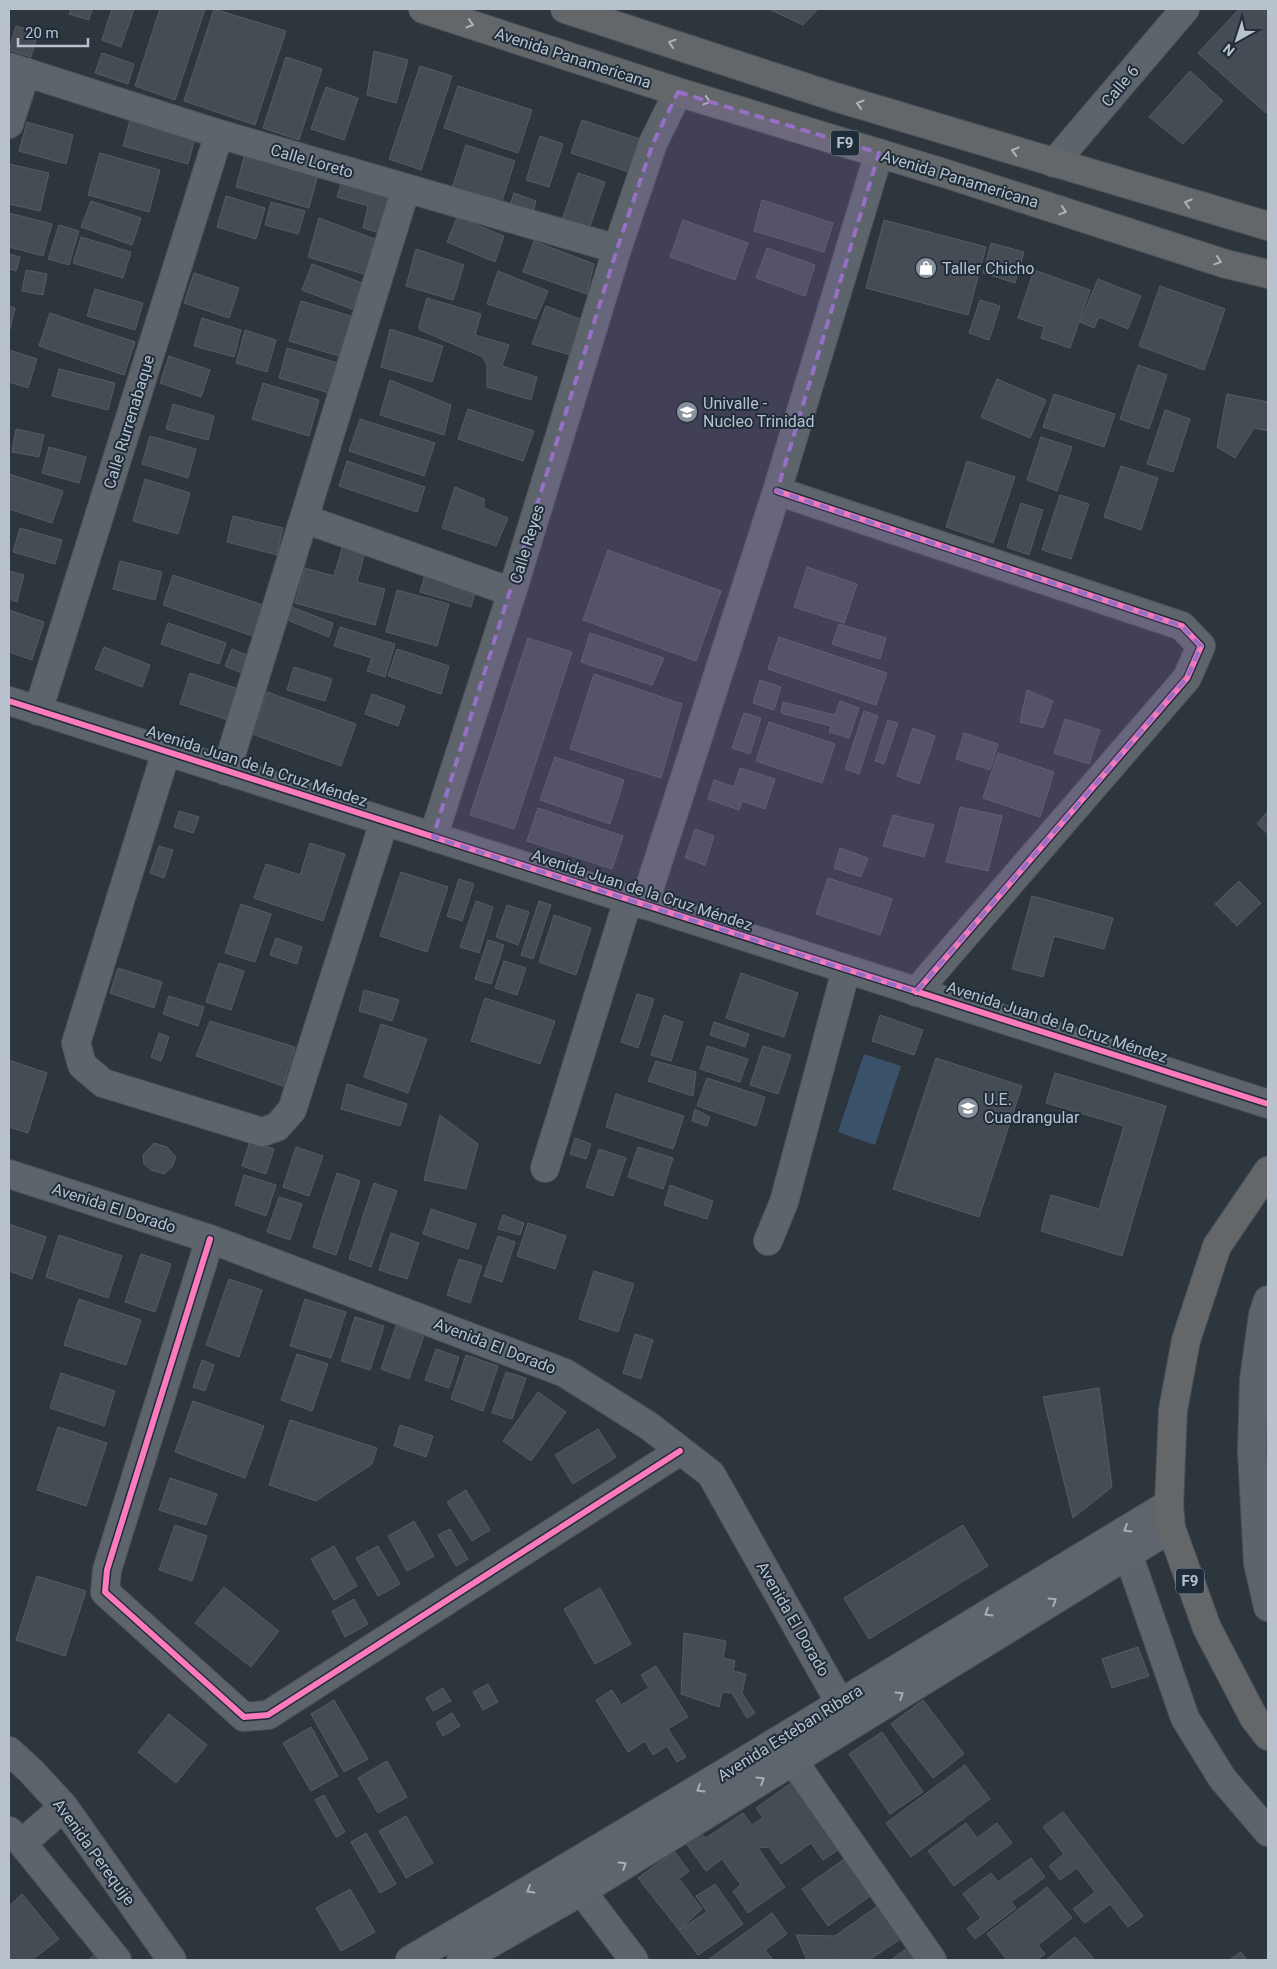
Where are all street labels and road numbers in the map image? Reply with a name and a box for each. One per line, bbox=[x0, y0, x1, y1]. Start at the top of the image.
street label: Avenida Panamericana bbox=[492, 24, 654, 92]
street label: Calle 6 bbox=[1097, 61, 1143, 111]
road number: F9 bbox=[831, 130, 859, 156]
street label: Calle Loreto bbox=[268, 140, 356, 182]
street label: Avenida Panamericana bbox=[879, 146, 1041, 212]
street label: Calle Rurrenabaque bbox=[100, 353, 158, 491]
street label: Calle Reyes bbox=[506, 502, 548, 586]
street label: Avenida Juan de la Cruz Méndez bbox=[144, 721, 370, 811]
street label: Avenida Juan de la Cruz Méndez bbox=[529, 845, 755, 935]
street label: Avenida Juan de la Cruz Méndez bbox=[944, 977, 1170, 1067]
street label: Avenida El Dorado bbox=[50, 1179, 178, 1237]
street label: Avenida El Dorado bbox=[431, 1314, 559, 1378]
street label: Avenida El Dorado bbox=[752, 1558, 834, 1680]
road number: F9 bbox=[1176, 1568, 1204, 1594]
street label: Avenida Esteban Ribera bbox=[714, 1681, 866, 1785]
street label: Avenida Perequije bbox=[49, 1795, 139, 1909]

